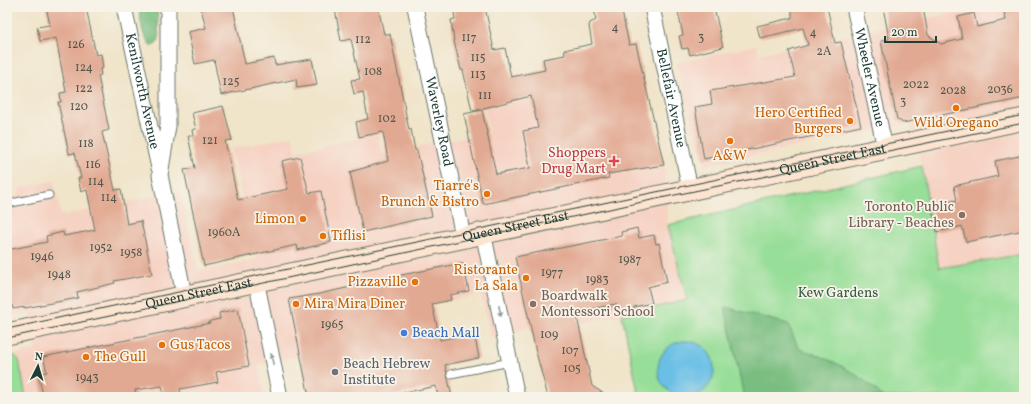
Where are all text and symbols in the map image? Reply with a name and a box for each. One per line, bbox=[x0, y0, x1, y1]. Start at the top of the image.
scale bar bbox=[885, 18, 936, 44]
house number: 4 bbox=[611, 20, 619, 36]
house number: 4 bbox=[809, 25, 817, 41]
text: 20 m bbox=[891, 25, 918, 41]
street label: Wheeler Avenue bbox=[849, 26, 890, 129]
house number: 117 bbox=[461, 30, 477, 46]
house number: 3 bbox=[698, 30, 704, 46]
street label: Kenilworth Avenue bbox=[120, 31, 164, 151]
house number: 112 bbox=[355, 32, 371, 48]
house number: 126 bbox=[67, 37, 85, 53]
house number: 2A bbox=[817, 44, 832, 60]
street label: Bellefair Avenue bbox=[651, 47, 691, 150]
house number: 115 bbox=[470, 50, 486, 66]
house number: 124 bbox=[75, 60, 93, 76]
house number: 108 bbox=[364, 64, 382, 80]
house number: 113 bbox=[470, 67, 486, 83]
house number: 125 bbox=[223, 74, 240, 90]
street label: Waverley Road bbox=[420, 75, 458, 168]
house number: 2022 bbox=[903, 77, 929, 93]
house number: 122 bbox=[75, 81, 93, 97]
house number: 2036 bbox=[987, 82, 1013, 98]
house number: 2028 bbox=[940, 83, 966, 99]
house number: 111 bbox=[478, 88, 492, 104]
house number: 3 bbox=[900, 94, 906, 110]
house number: 120 bbox=[70, 99, 88, 115]
marker: Wild Oregano bbox=[951, 103, 961, 113]
place label: Hero Certified Burgers bbox=[755, 104, 842, 139]
house number: 102 bbox=[378, 111, 396, 127]
place label: Wild Oregano bbox=[913, 114, 999, 133]
marker: Hero Certified Burgers bbox=[845, 116, 855, 126]
house number: 121 bbox=[202, 133, 218, 149]
house number: 118 bbox=[78, 136, 94, 152]
marker: A&W bbox=[725, 136, 735, 146]
street label: Queen Street East bbox=[778, 139, 888, 180]
place label: Shoppers Drug Mart bbox=[541, 144, 606, 179]
place label: A&W bbox=[713, 147, 747, 166]
marker: Shoppers Drug Mart bbox=[609, 156, 619, 166]
house number: 116 bbox=[85, 157, 101, 173]
house number: 114 bbox=[88, 174, 104, 190]
place label: Tiarré's Brunch & Bistro bbox=[381, 177, 479, 212]
marker: Tiarré's Brunch & Bistro bbox=[482, 189, 492, 199]
house number: 114 bbox=[101, 190, 117, 206]
place label: Toronto Public Library - Beaches bbox=[848, 198, 954, 233]
street label: Queen Street East bbox=[461, 206, 571, 247]
place label: Limon bbox=[255, 210, 295, 229]
marker: Toronto Public Library - Beaches bbox=[957, 210, 967, 220]
marker: Limon bbox=[298, 214, 308, 224]
house number: 1960A bbox=[207, 225, 241, 241]
place label: Tiflisi bbox=[331, 227, 366, 246]
marker: Tiflisi bbox=[318, 231, 328, 241]
house number: 1952 bbox=[90, 240, 112, 256]
house number: 1958 bbox=[120, 245, 142, 261]
house number: 1946 bbox=[30, 249, 54, 265]
house number: 1987 bbox=[619, 252, 642, 268]
place label: Ristorante La Sala bbox=[453, 261, 518, 296]
house number: 1977 bbox=[541, 265, 563, 281]
house number: 1948 bbox=[47, 267, 71, 283]
house number: 1983 bbox=[585, 272, 609, 288]
street label: Queen Street East bbox=[144, 273, 254, 314]
place label: Pizzaville bbox=[347, 273, 407, 292]
marker: Ristorante La Sala bbox=[521, 273, 531, 283]
marker: Pizzaville bbox=[410, 277, 420, 287]
park label: Kew Gardens bbox=[798, 284, 878, 303]
place label: Boardwalk Montessori School bbox=[541, 287, 654, 322]
place label: Mira Mira Diner bbox=[304, 295, 405, 314]
marker: Mira Mira Diner bbox=[291, 299, 301, 309]
marker: Boardwalk Montessori School bbox=[528, 299, 538, 309]
one-way arrow bbox=[497, 305, 503, 318]
house number: 1965 bbox=[320, 317, 344, 333]
place label: Beach Mall bbox=[412, 324, 480, 343]
house number: 109 bbox=[540, 327, 558, 343]
marker: Beach Mall bbox=[399, 328, 409, 338]
place label: Gus Tacos bbox=[170, 336, 231, 355]
marker: Gus Tacos bbox=[157, 340, 167, 350]
house number: 107 bbox=[561, 343, 579, 359]
north arrow bbox=[18, 346, 58, 386]
place label: The Gull bbox=[94, 348, 146, 367]
text: N bbox=[34, 350, 43, 365]
marker: The Gull bbox=[81, 352, 91, 362]
one-way arrow bbox=[269, 353, 275, 365]
place label: Beach Hebrew Institute bbox=[343, 355, 431, 390]
house number: 105 bbox=[563, 361, 581, 377]
marker: Beach Hebrew Institute bbox=[330, 367, 340, 377]
house number: 1943 bbox=[75, 370, 99, 386]

